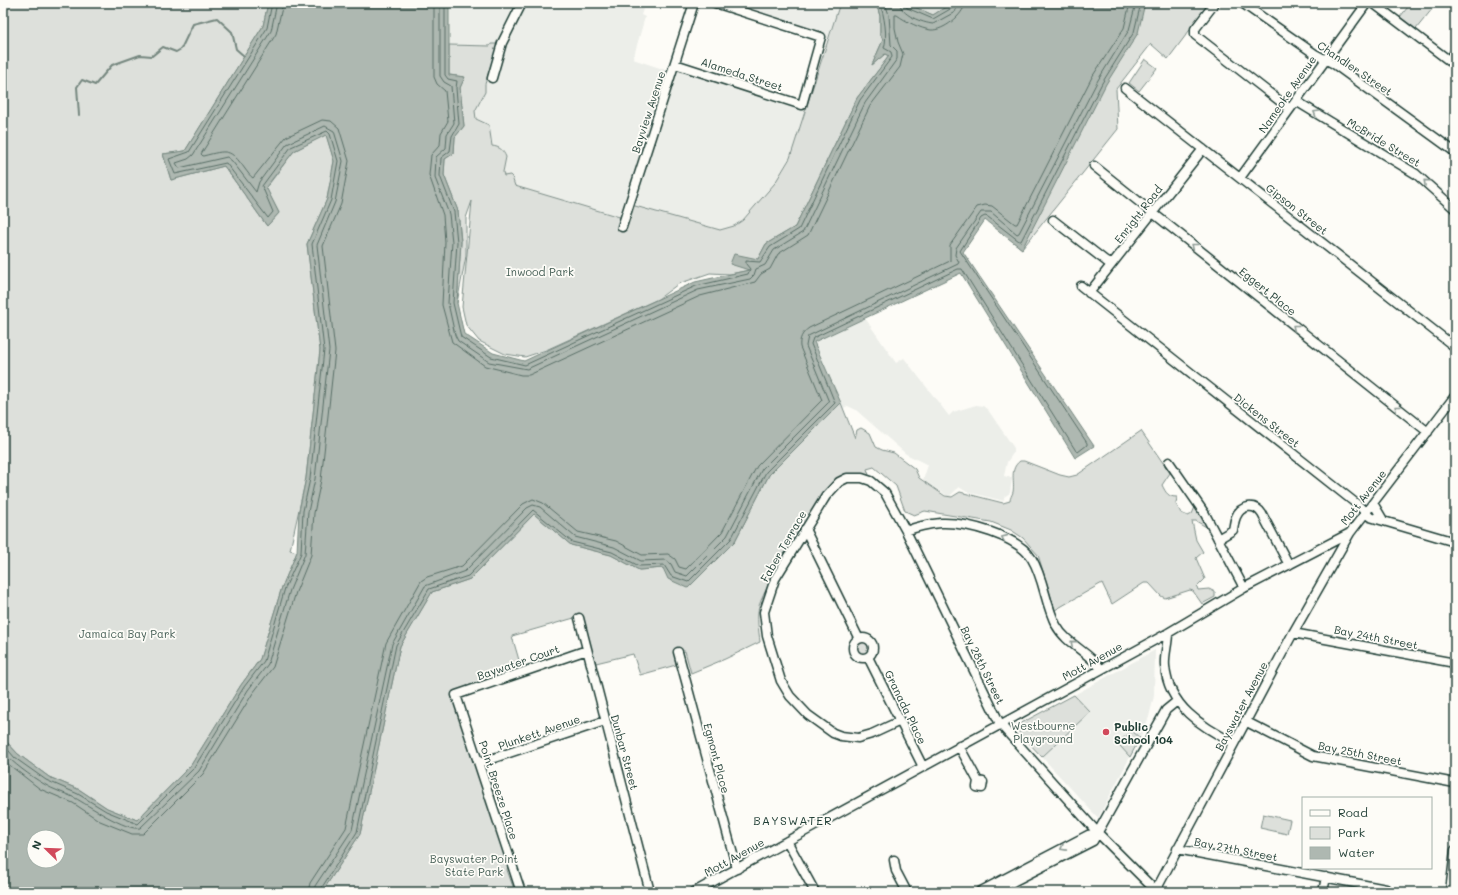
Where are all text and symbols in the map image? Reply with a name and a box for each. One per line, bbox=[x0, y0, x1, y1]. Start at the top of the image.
street label: Chandler Street bbox=[1314, 37, 1396, 99]
street label: Nameoke Avenue bbox=[1255, 52, 1319, 136]
street label: Alameda Street bbox=[699, 54, 785, 94]
street label: Bayview Avenue bbox=[628, 69, 668, 155]
one-way arrow bbox=[1313, 111, 1320, 118]
street label: McBride Street bbox=[1344, 114, 1424, 170]
street label: Gipson Street bbox=[1263, 180, 1331, 238]
one-way arrow bbox=[1423, 180, 1431, 187]
street label: Enright Road bbox=[1111, 182, 1165, 246]
one-way arrow bbox=[1191, 243, 1198, 250]
street label: Eggert Place bbox=[1236, 263, 1300, 319]
park label: Inwood Park bbox=[506, 264, 574, 279]
one-way arrow bbox=[1293, 325, 1300, 332]
street label: Dickens Street bbox=[1231, 389, 1303, 451]
one-way arrow bbox=[1394, 406, 1402, 413]
street label: Mott Avenue bbox=[1337, 466, 1390, 528]
street label: Faber Terrace bbox=[757, 507, 810, 584]
one-way arrow bbox=[1001, 535, 1009, 543]
street label: Bay 24th Street bbox=[1333, 622, 1419, 653]
street label: Bay 28th Street bbox=[958, 623, 1009, 707]
park label: Jamaica Bay Park bbox=[79, 626, 175, 641]
street label: Mott Avenue bbox=[1059, 638, 1125, 684]
one-way arrow bbox=[1070, 640, 1077, 647]
street label: Baywater Court bbox=[475, 641, 561, 683]
street label: Bayswater Avenue bbox=[1211, 659, 1271, 753]
street label: Granada Place bbox=[882, 668, 930, 747]
street label: Plunkett Avenue bbox=[496, 711, 582, 753]
street label: Dunbar Street bbox=[608, 713, 642, 792]
park label: Westbourne Playground bbox=[1011, 718, 1076, 746]
place label: Public School 104 bbox=[1114, 719, 1173, 747]
street label: Egmont Place bbox=[700, 721, 734, 795]
marker: Public School 104 bbox=[1101, 727, 1111, 737]
street label: Bay 25th Street bbox=[1317, 738, 1403, 769]
street label: Point Breeze Place bbox=[476, 739, 522, 842]
legend bbox=[1302, 797, 1432, 869]
text: Road bbox=[1338, 804, 1368, 820]
district label: BAYSWATER bbox=[753, 812, 833, 828]
text: Park bbox=[1338, 824, 1365, 840]
north arrow bbox=[26, 829, 66, 869]
street label: Mott Avenue bbox=[701, 834, 767, 880]
street label: Bay 27th Street bbox=[1193, 834, 1279, 864]
text: N bbox=[28, 838, 45, 852]
one-way arrow bbox=[1059, 843, 1067, 851]
text: Water bbox=[1338, 844, 1375, 860]
park label: Bayswater Point State Park bbox=[430, 851, 518, 879]

